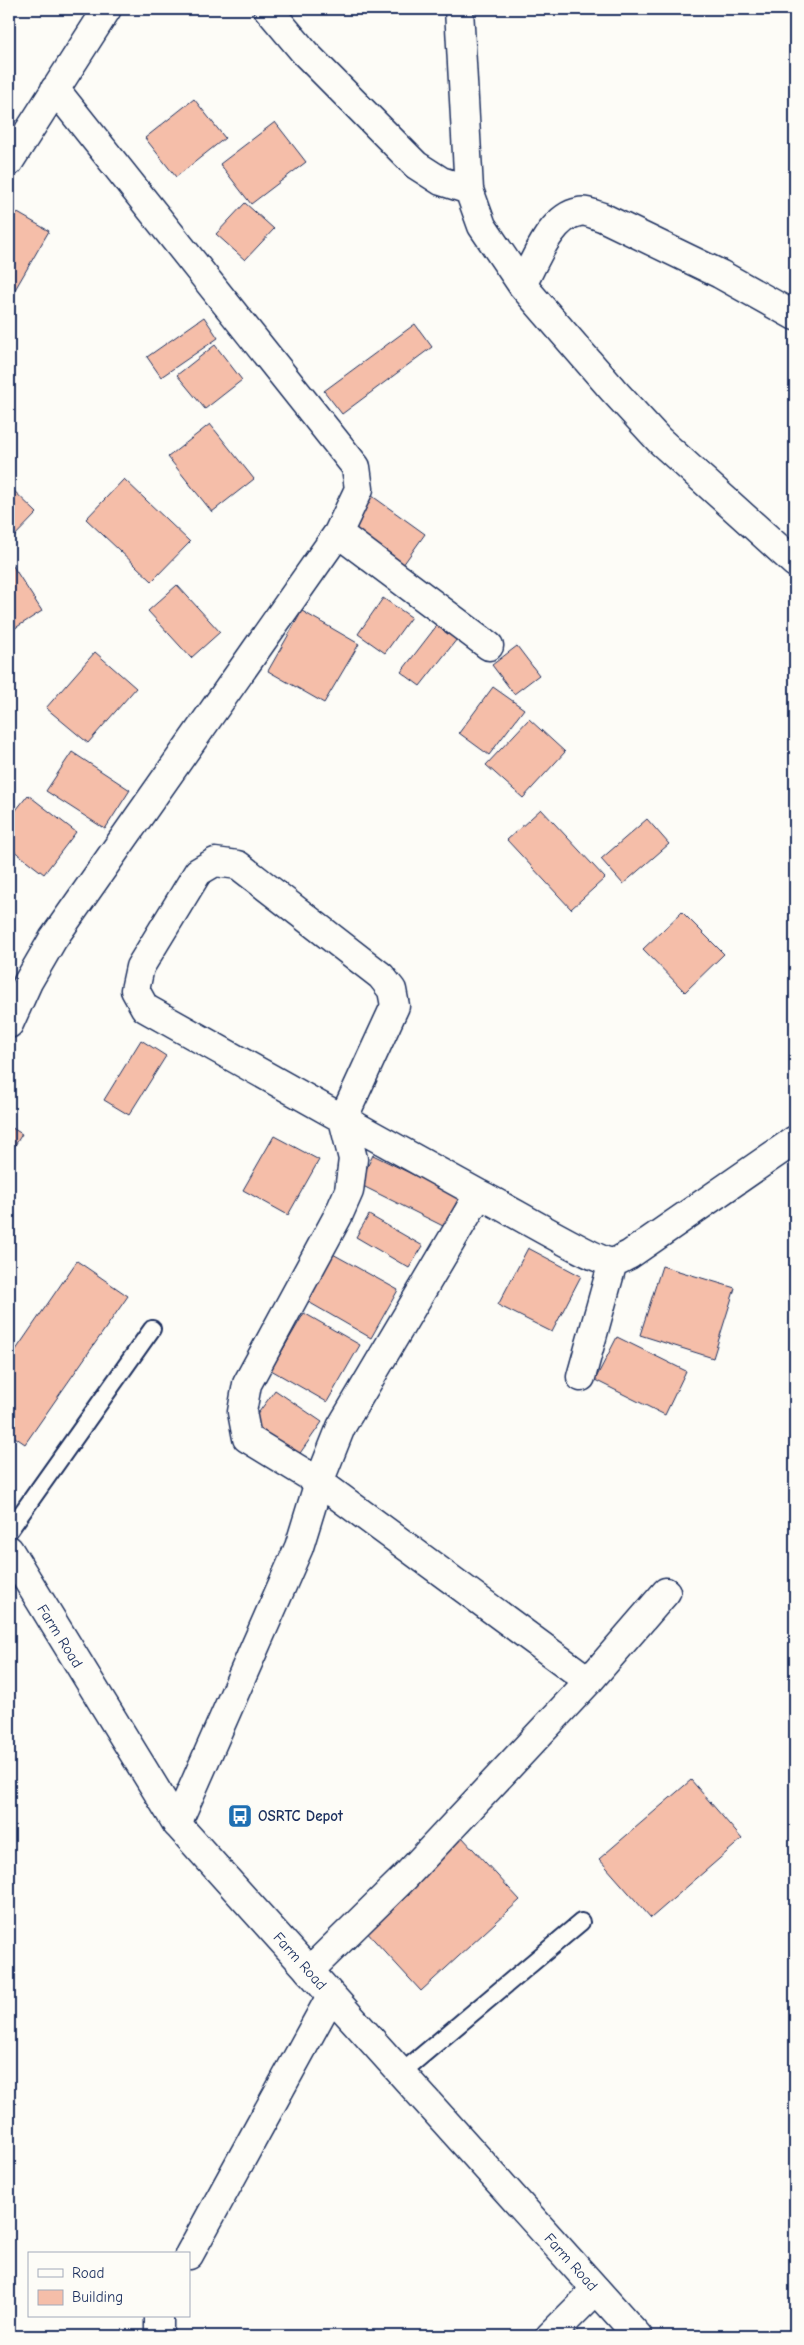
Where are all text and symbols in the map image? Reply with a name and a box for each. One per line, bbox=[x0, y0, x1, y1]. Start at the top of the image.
street label: Farm Road bbox=[33, 1601, 87, 1671]
bus stop icon: OSRTC Depot bbox=[227, 1803, 253, 1829]
place label: OSRTC Depot bbox=[258, 1807, 344, 1825]
street label: Farm Road bbox=[269, 1928, 331, 1994]
street label: Farm Road bbox=[540, 2229, 602, 2295]
legend bbox=[28, 2252, 190, 2318]
text: Road bbox=[72, 2264, 104, 2282]
text: Building bbox=[72, 2288, 123, 2306]

